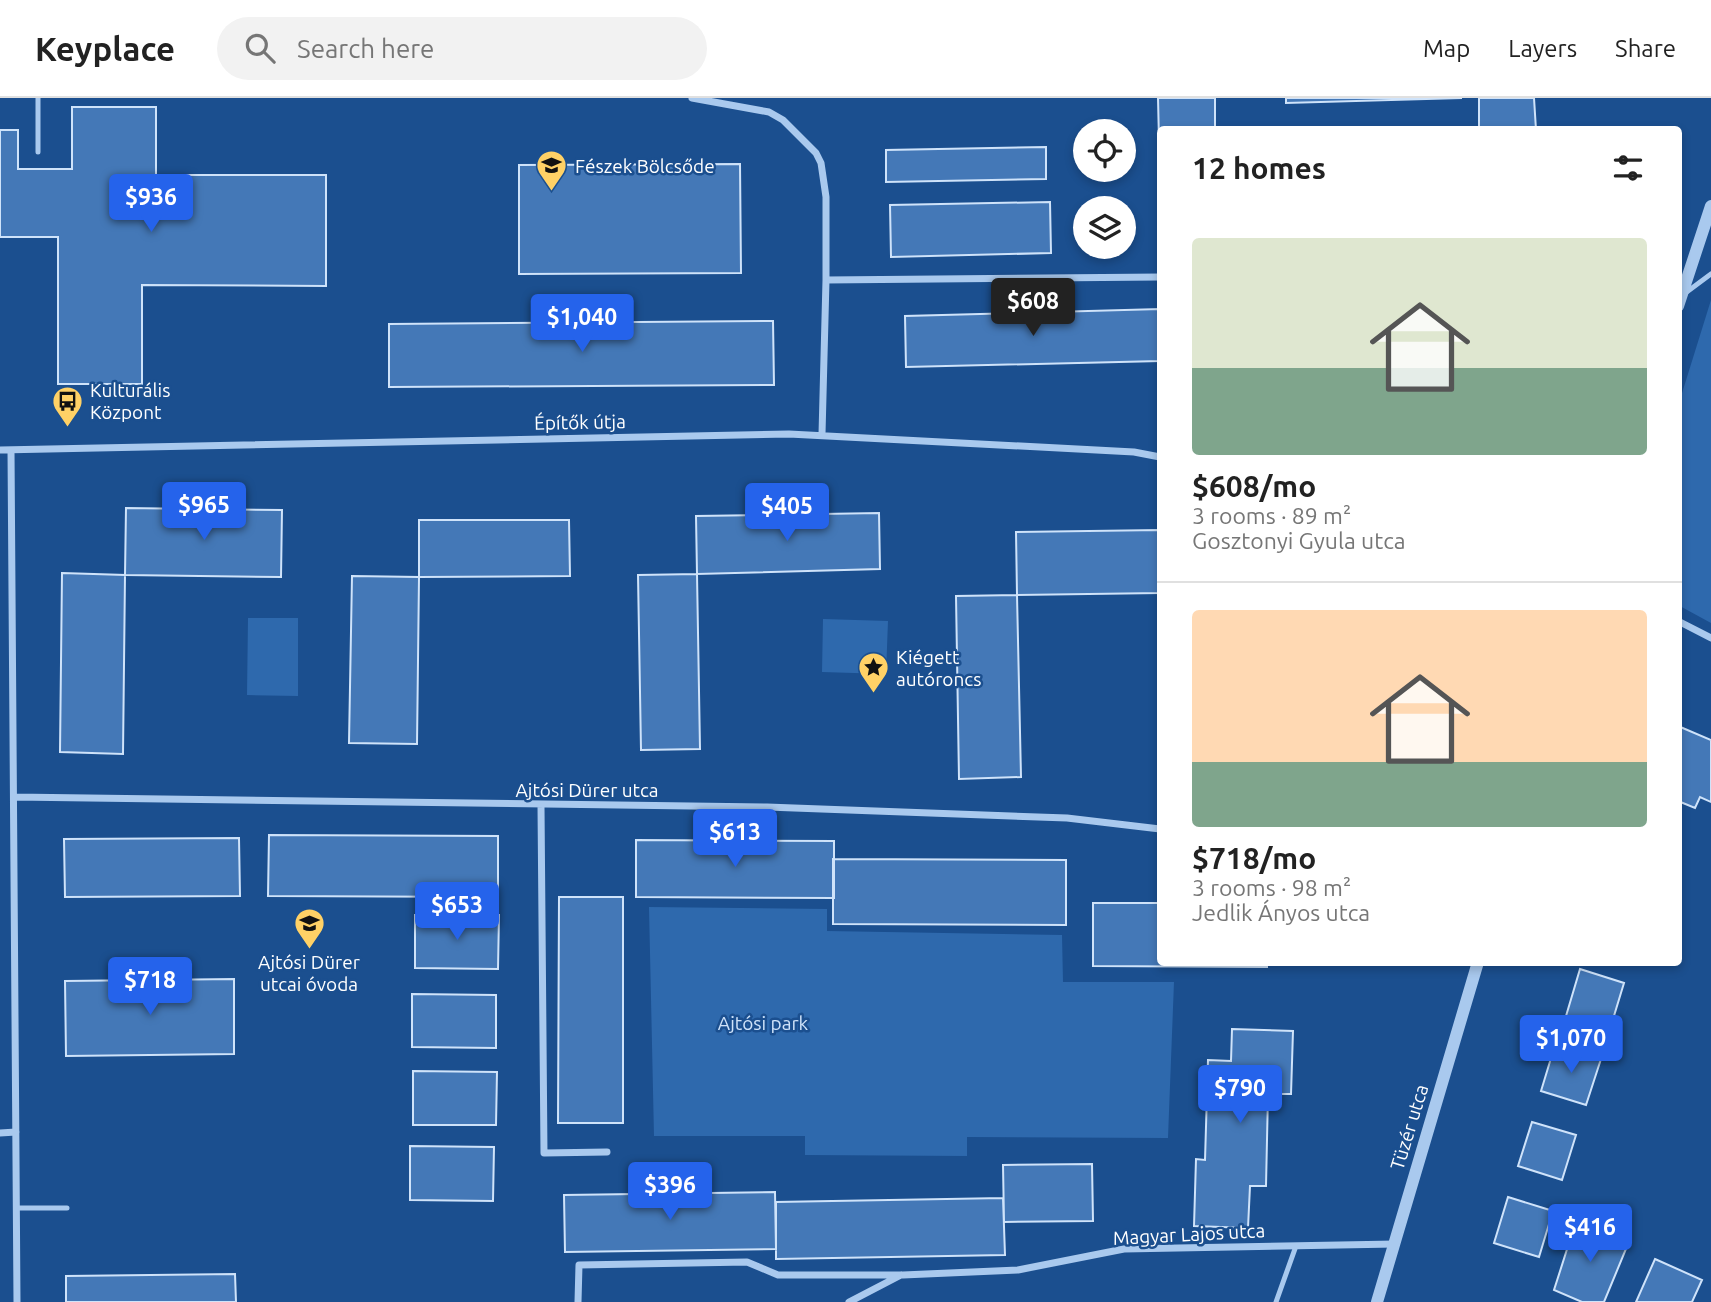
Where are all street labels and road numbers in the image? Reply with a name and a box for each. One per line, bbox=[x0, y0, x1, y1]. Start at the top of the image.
street label: Építők útja bbox=[534, 410, 626, 434]
street label: Ajtósi Dürer utca bbox=[515, 779, 659, 801]
street label: Tüzér utca bbox=[1386, 1082, 1432, 1172]
street label: Magyar Lajos utca bbox=[1112, 1219, 1266, 1249]

